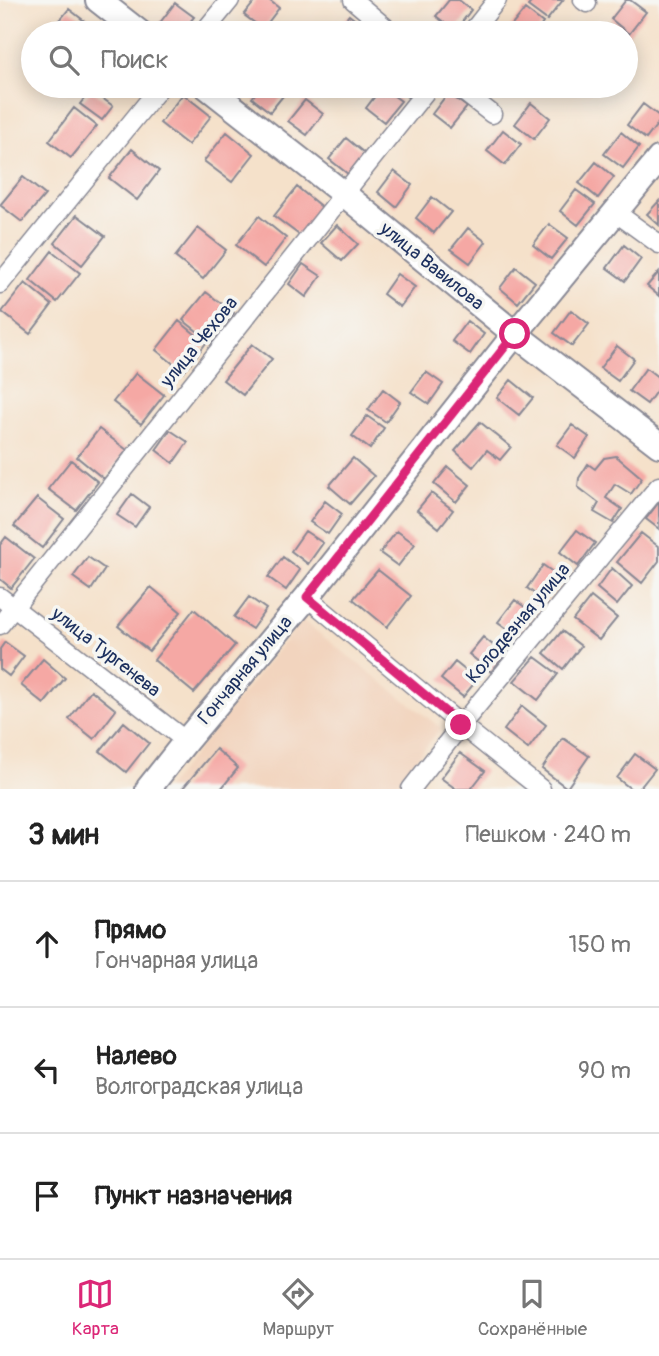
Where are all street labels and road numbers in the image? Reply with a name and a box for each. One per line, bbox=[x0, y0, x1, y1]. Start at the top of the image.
street label: улица Вавилова bbox=[374, 216, 489, 315]
street label: улица Чехова bbox=[154, 292, 243, 393]
street label: Колодезная улица bbox=[461, 558, 575, 688]
street label: улица Тургенева bbox=[46, 601, 166, 702]
street label: Гончарная улица bbox=[192, 611, 298, 729]

